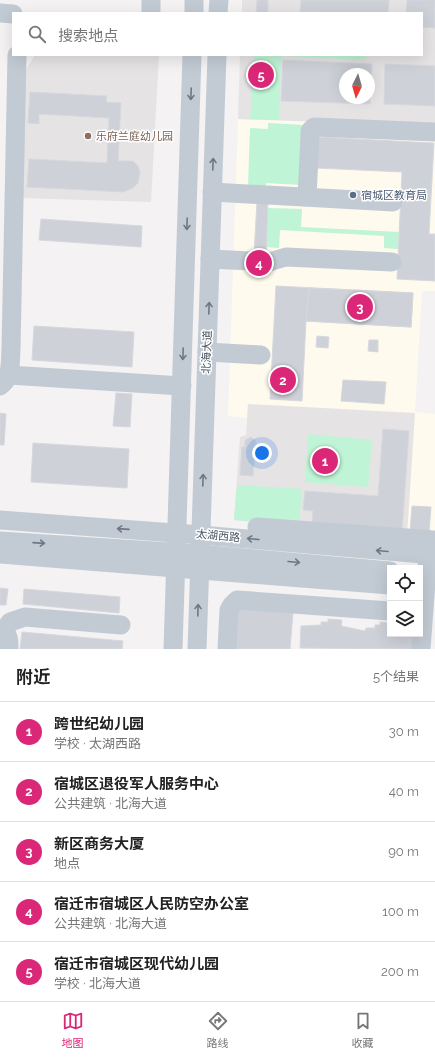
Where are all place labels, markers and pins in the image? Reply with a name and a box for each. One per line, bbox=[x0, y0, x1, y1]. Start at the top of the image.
pin: 5 bbox=[248, 60, 274, 90]
place label: 乐府兰庭幼儿园 bbox=[96, 130, 173, 143]
marker: 乐府兰庭幼儿园 bbox=[83, 131, 93, 141]
place label: 宿城区教育局 bbox=[361, 189, 427, 202]
marker: 宿城区教育局 bbox=[348, 190, 358, 200]
pin: 4 bbox=[246, 248, 272, 278]
pin: 3 bbox=[347, 292, 373, 322]
pin: 2 bbox=[270, 365, 296, 395]
pin: 1 bbox=[312, 446, 338, 476]

